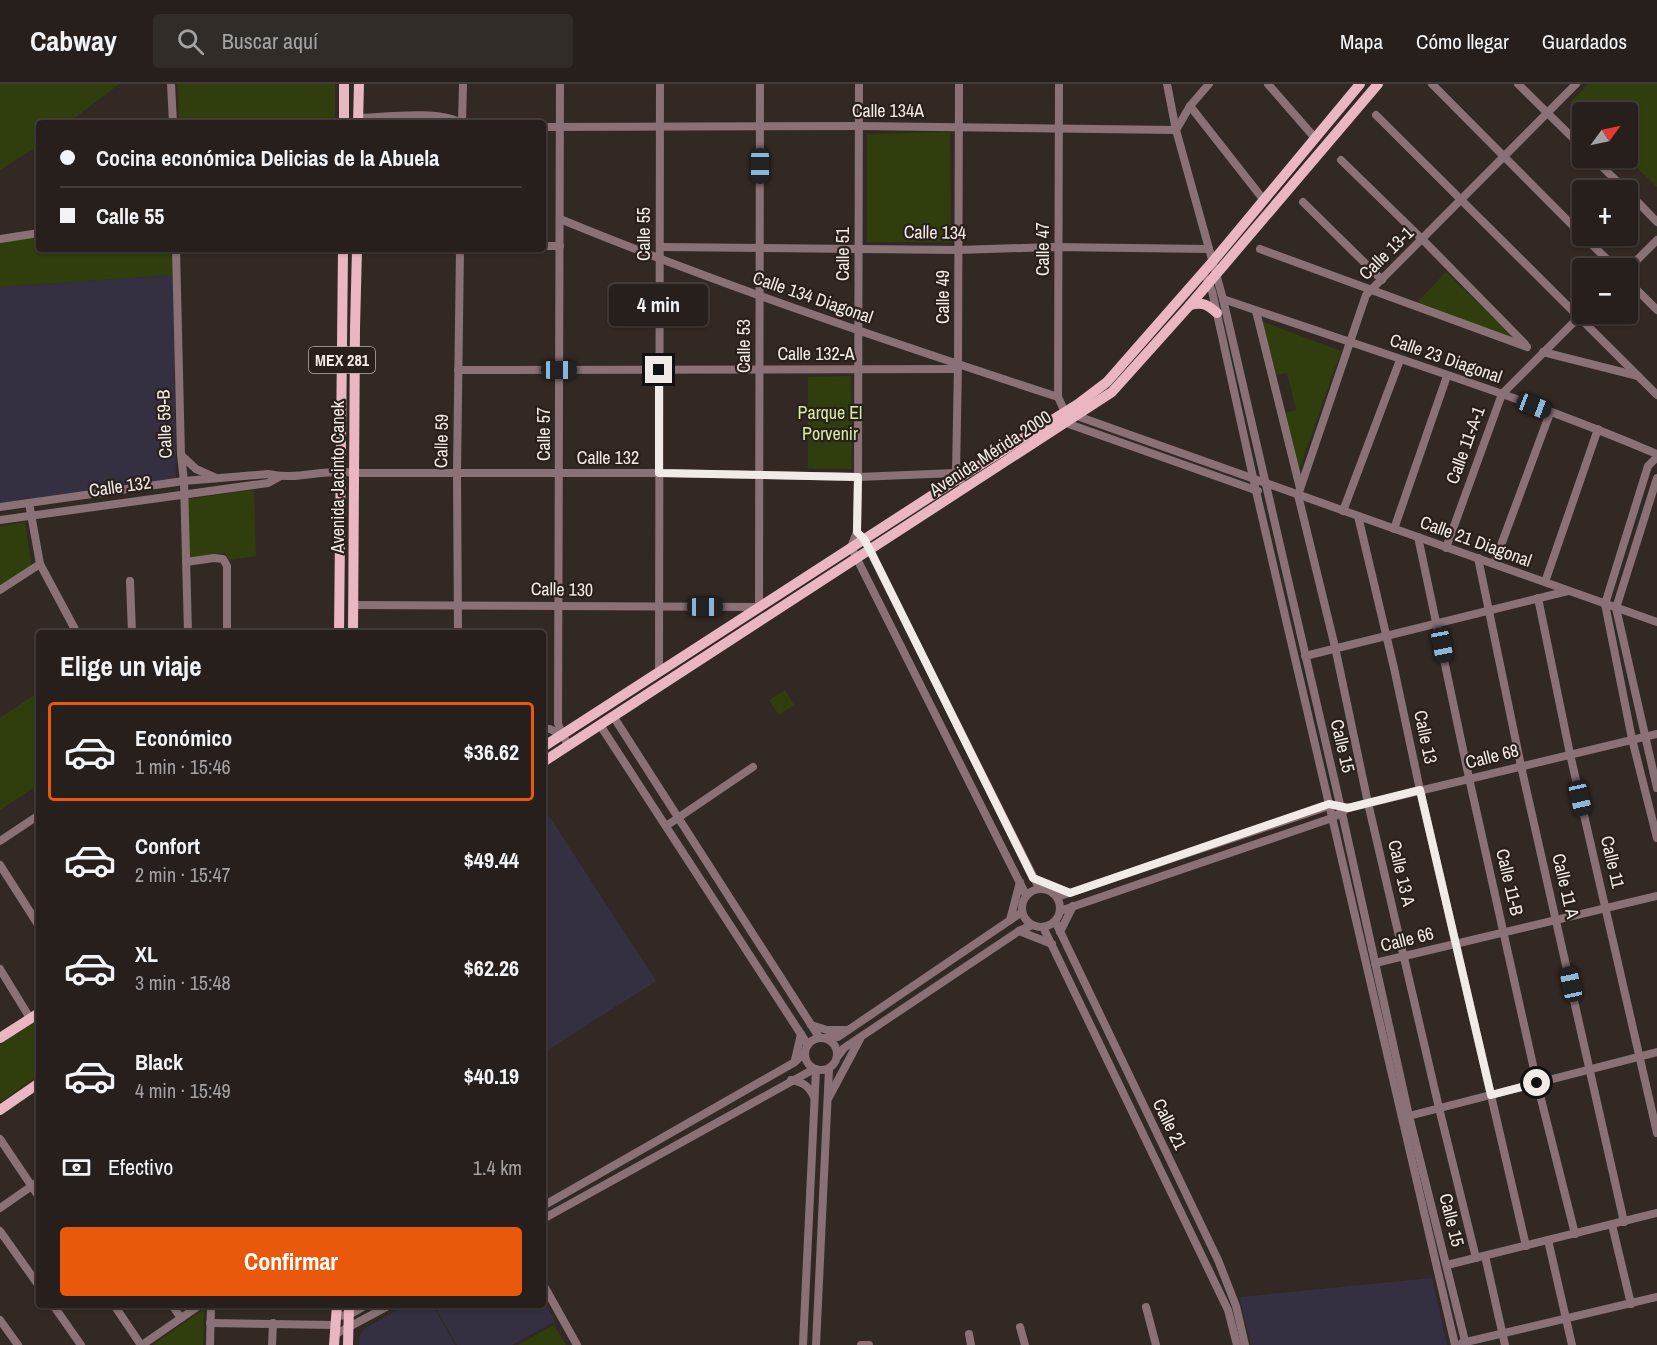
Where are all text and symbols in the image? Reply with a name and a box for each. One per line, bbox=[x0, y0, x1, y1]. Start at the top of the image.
search box bbox=[153, 14, 573, 68]
text: Cabway bbox=[30, 22, 117, 60]
icon: search bbox=[174, 25, 207, 58]
text: Buscar aquí bbox=[222, 26, 318, 56]
text: Mapa bbox=[1340, 27, 1383, 56]
text: Cómo llegar bbox=[1416, 27, 1509, 56]
text: Guardados bbox=[1542, 27, 1627, 56]
street label: Calle 134A bbox=[852, 98, 924, 123]
north arrow bbox=[1572, 102, 1638, 168]
map controls bbox=[1572, 102, 1638, 324]
text: Cocina económica Delicias de la Abuela bbox=[96, 143, 439, 173]
car bbox=[751, 148, 769, 184]
button: + bbox=[1572, 180, 1638, 246]
text: Calle 55 bbox=[96, 201, 164, 231]
street label: Calle 55 bbox=[631, 207, 656, 261]
street label: Calle 134 bbox=[904, 219, 966, 245]
street label: Calle 13-1 bbox=[1353, 220, 1419, 285]
street label: Calle 47 bbox=[1030, 222, 1055, 276]
street label: Calle 51 bbox=[830, 226, 855, 281]
button: − bbox=[1572, 258, 1638, 324]
street label: Calle 134 Diagonal bbox=[750, 265, 876, 329]
street label: Calle 49 bbox=[930, 270, 955, 324]
callout: 4 min bbox=[610, 283, 708, 325]
text: 4 min bbox=[637, 291, 680, 318]
street label: Calle 53 bbox=[731, 319, 756, 373]
street label: Calle 23 Diagonal bbox=[1386, 327, 1506, 389]
street label: Calle 132-A bbox=[777, 341, 855, 366]
road number: MEX 281 bbox=[309, 347, 375, 373]
route end bbox=[645, 356, 672, 383]
car bbox=[541, 361, 577, 379]
street label: Calle 59-B bbox=[150, 389, 178, 459]
car bbox=[1514, 391, 1554, 421]
street label: Avenida Jacinto Canek bbox=[325, 400, 350, 554]
park label: Parque El Porvenir bbox=[798, 400, 862, 446]
street label: Calle 11-A-1 bbox=[1439, 402, 1491, 487]
street label: Avenida Mérida 2000 bbox=[923, 404, 1056, 502]
street label: Calle 57 bbox=[531, 407, 556, 461]
street label: Calle 59 bbox=[428, 414, 454, 468]
street label: Calle 132 bbox=[577, 445, 639, 470]
street label: Calle 132 bbox=[87, 469, 153, 503]
street label: Calle 21 Diagonal bbox=[1417, 509, 1535, 573]
street label: Calle 130 bbox=[531, 576, 593, 602]
car bbox=[687, 598, 723, 616]
car bbox=[1430, 626, 1454, 664]
text: Elige un viaje bbox=[60, 648, 202, 684]
street label: Calle 13 bbox=[1408, 708, 1444, 766]
street label: Calle 15 bbox=[1325, 717, 1361, 775]
text: Económico bbox=[135, 723, 232, 753]
icon: car bbox=[63, 725, 117, 779]
text: $36.62 bbox=[464, 737, 519, 767]
street label: Calle 68 bbox=[1463, 737, 1521, 775]
text: 1 min · 15:46 bbox=[135, 753, 231, 780]
car bbox=[1567, 778, 1593, 818]
text: Confort bbox=[135, 831, 200, 861]
icon: car bbox=[63, 833, 117, 887]
street label: Calle 11 bbox=[1595, 833, 1631, 891]
street label: Calle 13 A bbox=[1382, 837, 1422, 909]
text: $49.44 bbox=[464, 845, 519, 875]
street label: Calle 11-B bbox=[1490, 846, 1530, 918]
street label: Calle 11 A bbox=[1546, 851, 1586, 921]
text: 2 min · 15:47 bbox=[135, 861, 231, 888]
street label: Calle 66 bbox=[1378, 920, 1436, 958]
text: XL bbox=[135, 939, 158, 969]
icon: car bbox=[63, 941, 117, 995]
text: $62.26 bbox=[464, 953, 519, 983]
car bbox=[1558, 965, 1584, 1003]
text: 3 min · 15:48 bbox=[135, 969, 231, 996]
text: Black bbox=[135, 1047, 183, 1077]
icon: car bbox=[63, 1049, 117, 1103]
text: $40.19 bbox=[464, 1061, 519, 1091]
route start bbox=[1523, 1069, 1550, 1096]
text: 4 min · 15:49 bbox=[135, 1077, 231, 1104]
street label: Calle 21 bbox=[1147, 1094, 1193, 1155]
icon: cash bbox=[60, 1151, 93, 1184]
text: Efectivo bbox=[108, 1152, 173, 1182]
text: 1.4 km bbox=[473, 1154, 522, 1181]
street label: Calle 15 bbox=[1433, 1191, 1471, 1249]
button: Confirmar bbox=[60, 1227, 522, 1296]

